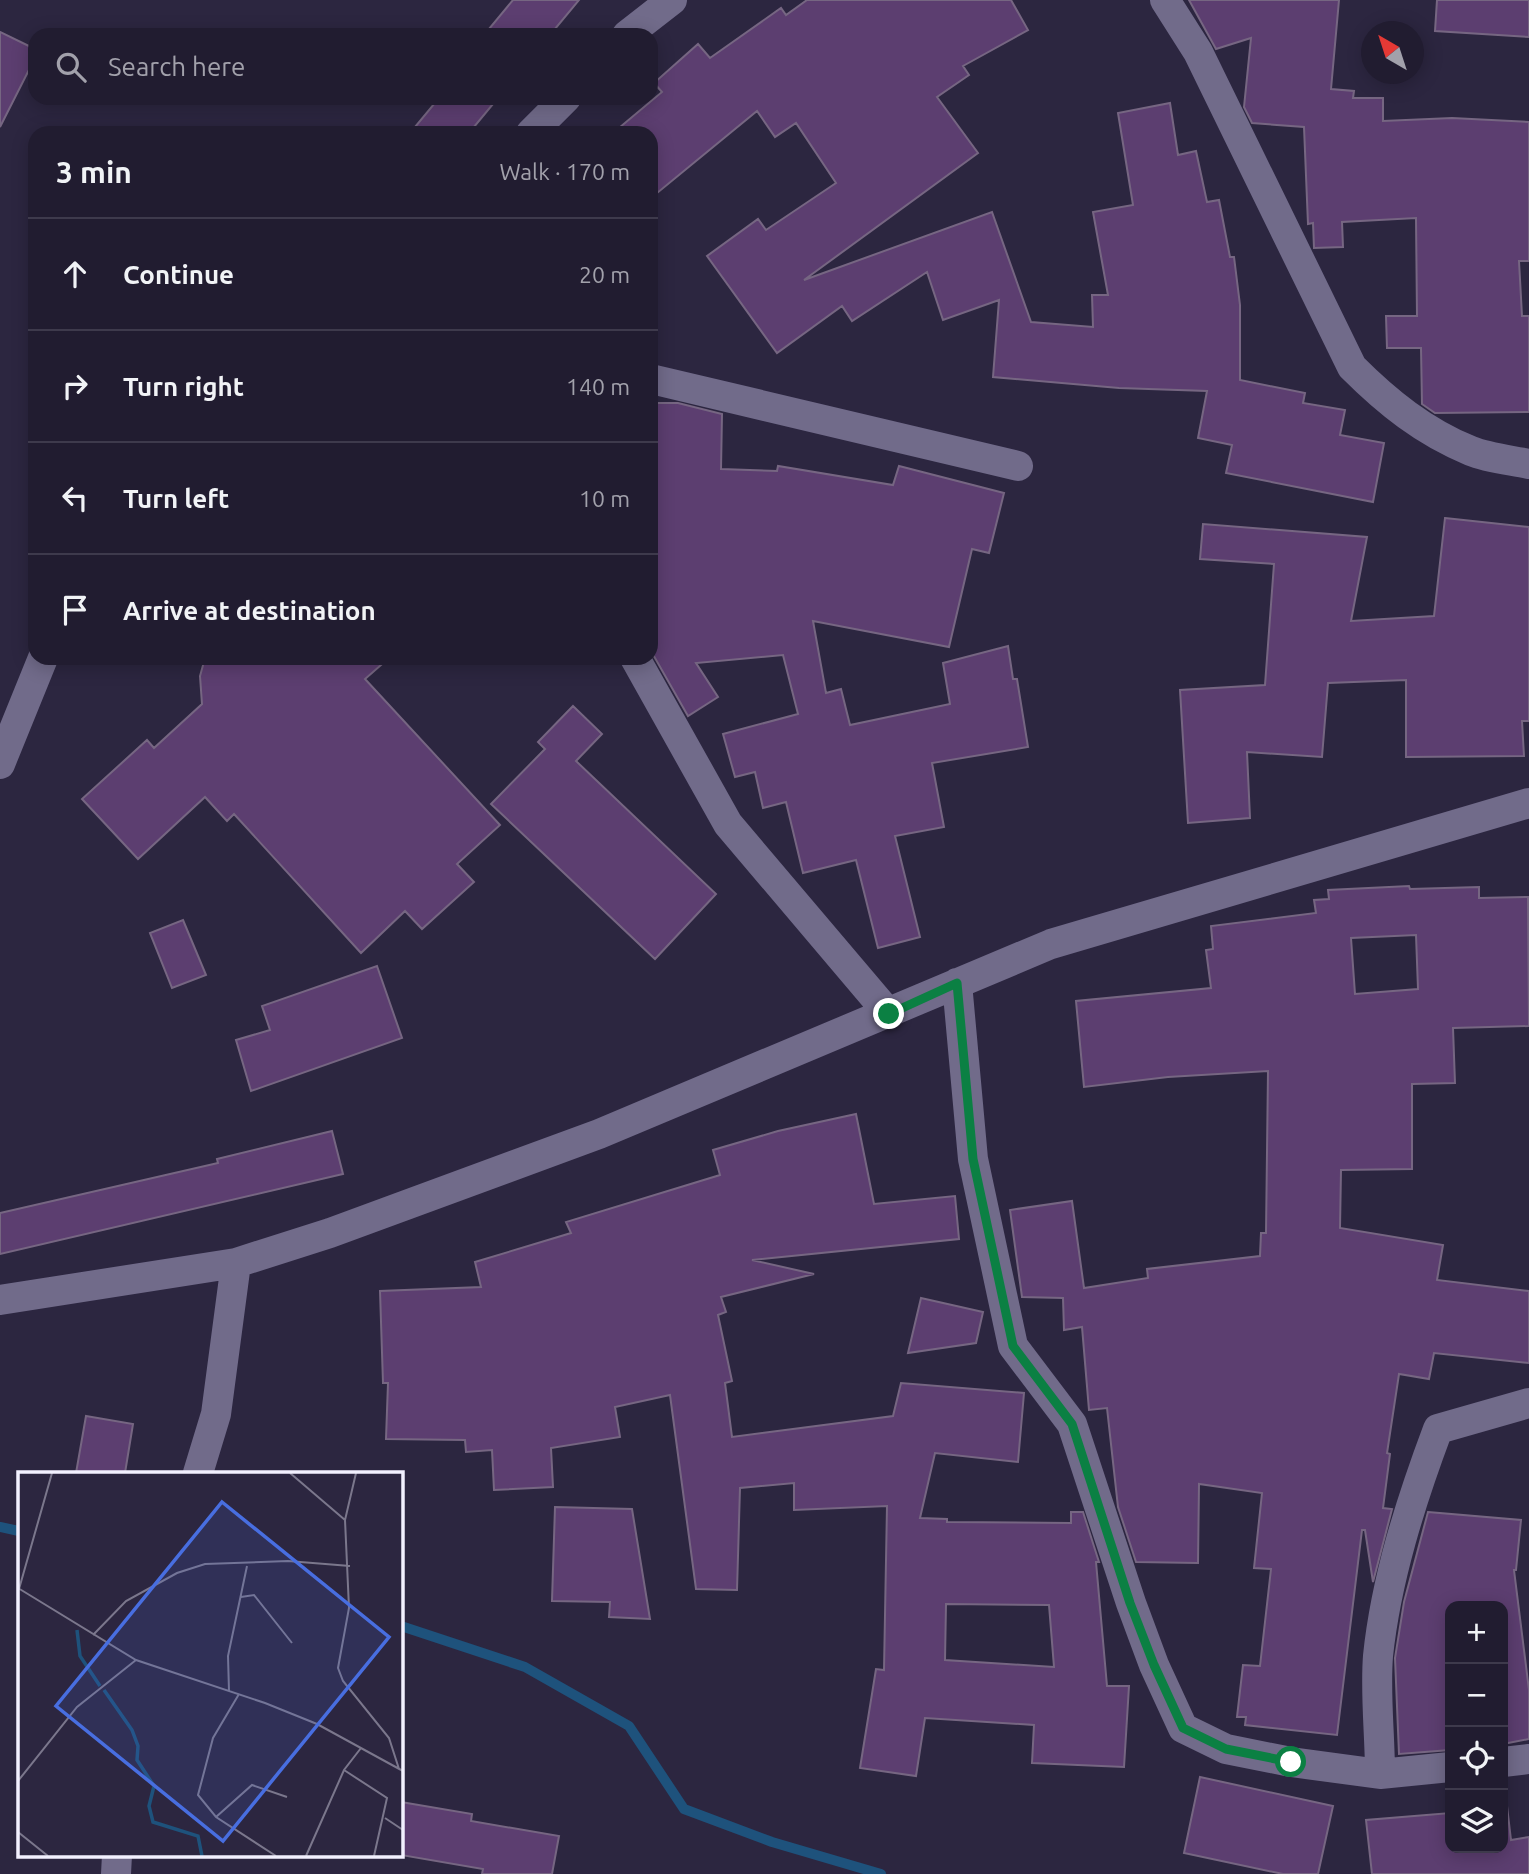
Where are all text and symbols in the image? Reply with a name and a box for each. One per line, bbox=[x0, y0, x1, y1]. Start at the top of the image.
north arrow bbox=[1361, 21, 1424, 84]
search box bbox=[28, 28, 658, 105]
icon: search bbox=[52, 48, 90, 86]
text: Search here bbox=[108, 52, 245, 81]
text: 3 min bbox=[56, 155, 132, 189]
text: Walk · 170 m bbox=[499, 159, 630, 184]
icon: ahead bbox=[56, 255, 94, 293]
text: Continue bbox=[123, 260, 234, 289]
text: 20 m bbox=[579, 262, 630, 287]
icon: right bbox=[56, 367, 94, 405]
text: Turn right bbox=[123, 372, 244, 401]
text: 140 m bbox=[566, 374, 630, 399]
icon: left bbox=[56, 479, 94, 517]
text: Turn left bbox=[123, 484, 229, 513]
text: 10 m bbox=[579, 486, 630, 511]
icon: arrive bbox=[56, 591, 94, 629]
text: Arrive at destination bbox=[123, 596, 376, 625]
route end bbox=[873, 998, 904, 1029]
inset map bbox=[18, 1472, 402, 1856]
map controls bbox=[1445, 1601, 1508, 1853]
button: + bbox=[1445, 1601, 1508, 1664]
button: − bbox=[1445, 1664, 1508, 1727]
button: locate bbox=[1445, 1727, 1508, 1790]
route start bbox=[1275, 1746, 1306, 1777]
button: layers bbox=[1445, 1790, 1508, 1853]

